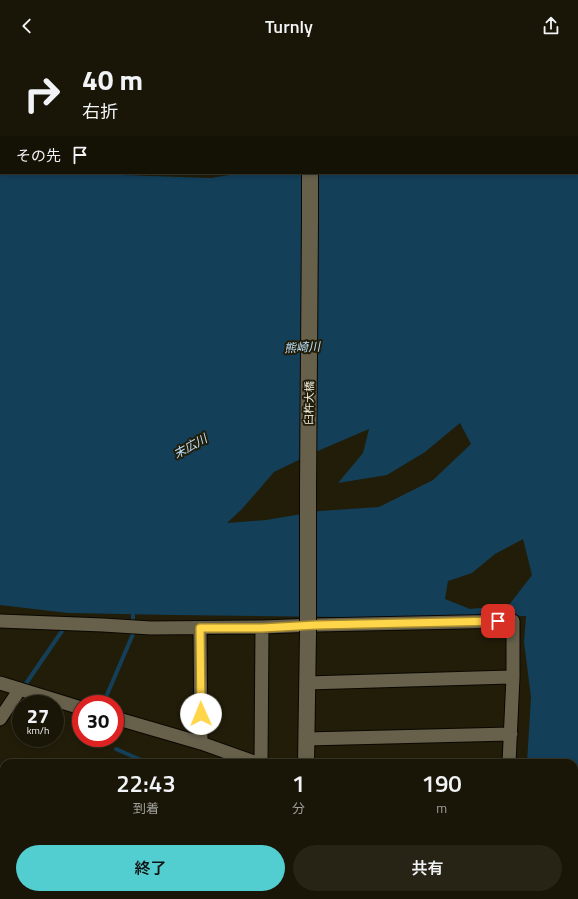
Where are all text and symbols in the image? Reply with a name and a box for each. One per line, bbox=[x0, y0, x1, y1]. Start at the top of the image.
text: Turnly bbox=[265, 13, 313, 40]
icon: back bbox=[16, 15, 38, 37]
icon: share bbox=[540, 15, 562, 37]
text: 40 m bbox=[82, 58, 143, 101]
icon: right bbox=[16, 68, 68, 120]
text: 右折 bbox=[82, 98, 118, 125]
text: その先 bbox=[16, 144, 61, 167]
icon: arrive bbox=[69, 144, 91, 166]
water label: 熊崎川 bbox=[284, 336, 322, 357]
street label: 臼杵大橋 bbox=[301, 381, 317, 425]
water label: 末広川 bbox=[170, 428, 212, 463]
pin bbox=[481, 604, 515, 638]
icon: arrive bbox=[487, 610, 509, 632]
position arrow bbox=[180, 693, 222, 735]
speed limit sign: 30 bbox=[72, 695, 124, 747]
text: 27 bbox=[27, 700, 49, 731]
text: km/h bbox=[27, 723, 49, 738]
text: 22:43 bbox=[116, 765, 176, 801]
text: 1 bbox=[292, 765, 305, 801]
text: 190 bbox=[421, 765, 462, 801]
text: 到着 bbox=[133, 798, 159, 818]
text: 分 bbox=[292, 798, 305, 818]
text: m bbox=[436, 798, 447, 818]
button: 終了 bbox=[16, 845, 285, 891]
button: 共有 bbox=[293, 845, 562, 891]

